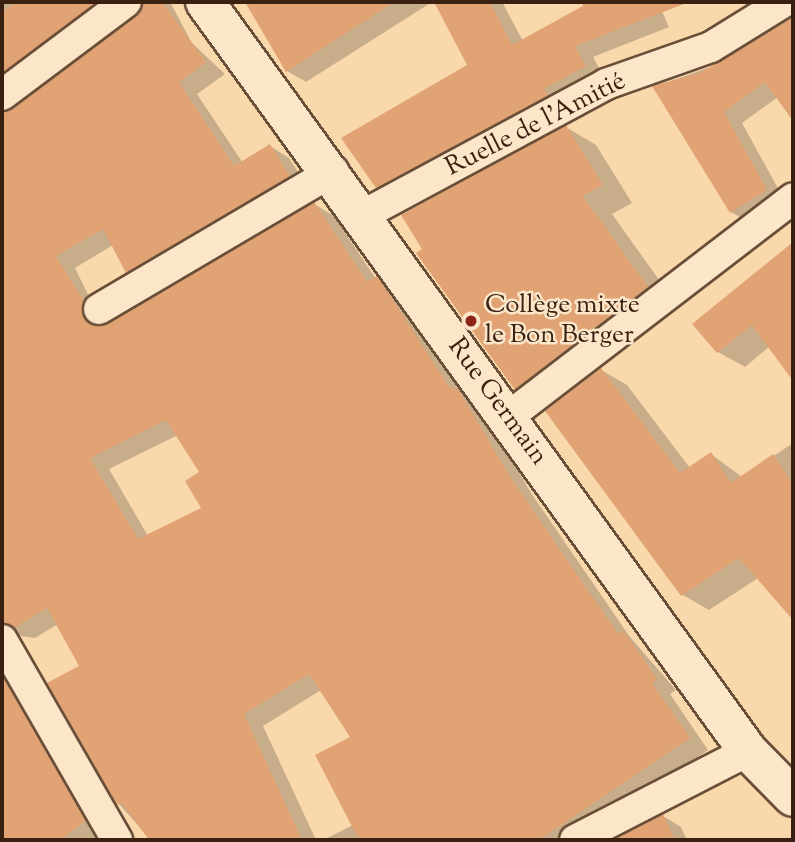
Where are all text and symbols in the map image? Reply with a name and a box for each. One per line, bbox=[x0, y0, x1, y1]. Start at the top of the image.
street label: Ruelle de l'Amitié bbox=[441, 66, 631, 184]
place label: Collège mixte le Bon Berger bbox=[485, 290, 640, 352]
marker: Collège mixte le Bon Berger bbox=[463, 313, 479, 329]
street label: Rue Germain bbox=[440, 332, 554, 472]

